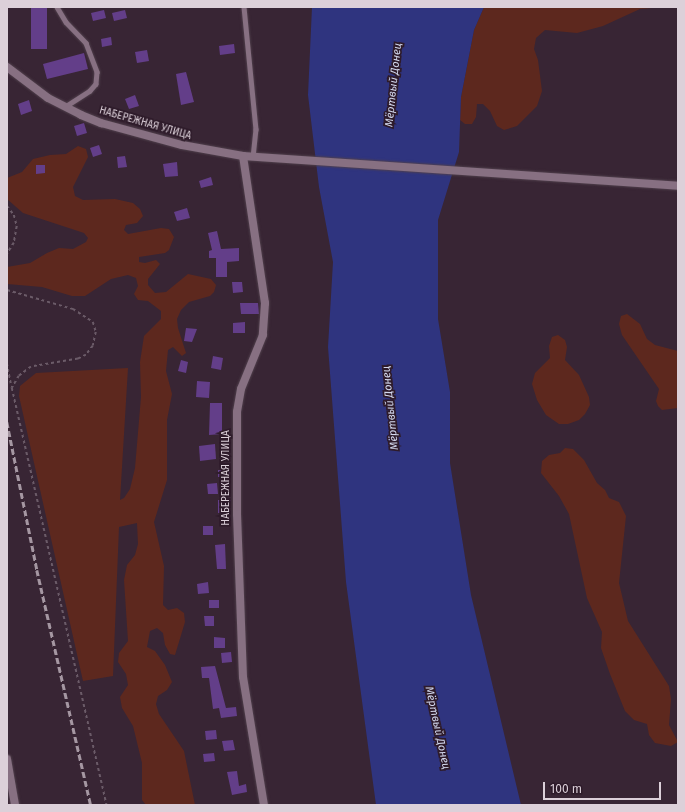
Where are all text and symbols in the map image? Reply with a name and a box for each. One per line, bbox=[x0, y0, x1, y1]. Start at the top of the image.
water label: Мёртвый Донец bbox=[383, 42, 405, 128]
street label: НАБЕРЕЖНАЯ УЛИЦА bbox=[98, 105, 192, 143]
water label: Мёртвый Донец bbox=[380, 365, 402, 451]
street label: НАБЕРЕЖНАЯ УЛИЦА bbox=[221, 430, 233, 526]
water label: Мёртвый Донец bbox=[422, 685, 452, 771]
scale bar bbox=[545, 774, 663, 800]
text: 100 m bbox=[550, 782, 582, 796]

